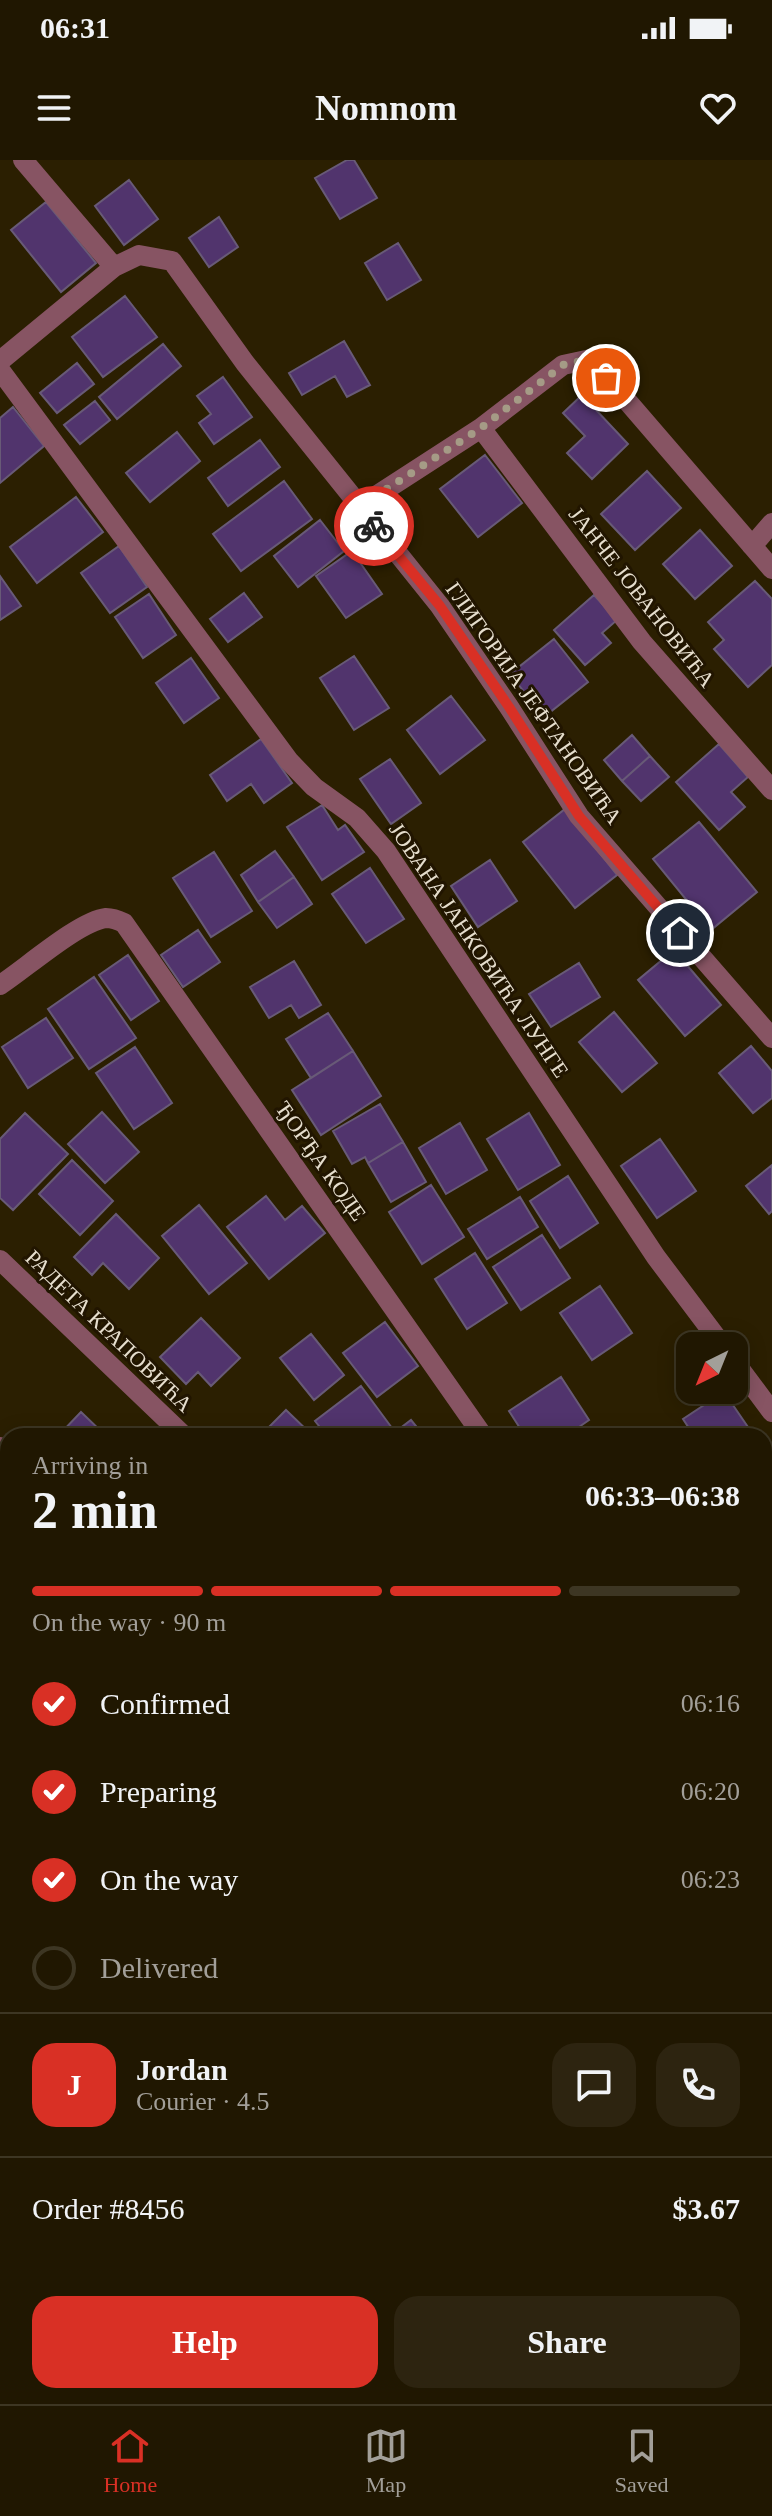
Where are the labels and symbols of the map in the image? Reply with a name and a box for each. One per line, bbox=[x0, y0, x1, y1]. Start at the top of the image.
pin bbox=[572, 344, 640, 412]
courier bbox=[334, 486, 414, 566]
street label: ЈАНЧЕ ЈОВАНОВИЋА bbox=[564, 502, 720, 692]
street label: ГЛИГОРИЈА ЈЕФТАНОВИЋА bbox=[441, 577, 627, 829]
street label: ЈОВАНА ЈАНКОВИЋА ЛУНГЕ bbox=[384, 818, 574, 1082]
pin bbox=[646, 899, 714, 967]
street label: ЂОРЂА КОДЕ bbox=[271, 1097, 371, 1225]
street label: РАДЕТА КРАПОВИЋА bbox=[20, 1245, 198, 1417]
north arrow bbox=[676, 1332, 748, 1404]

